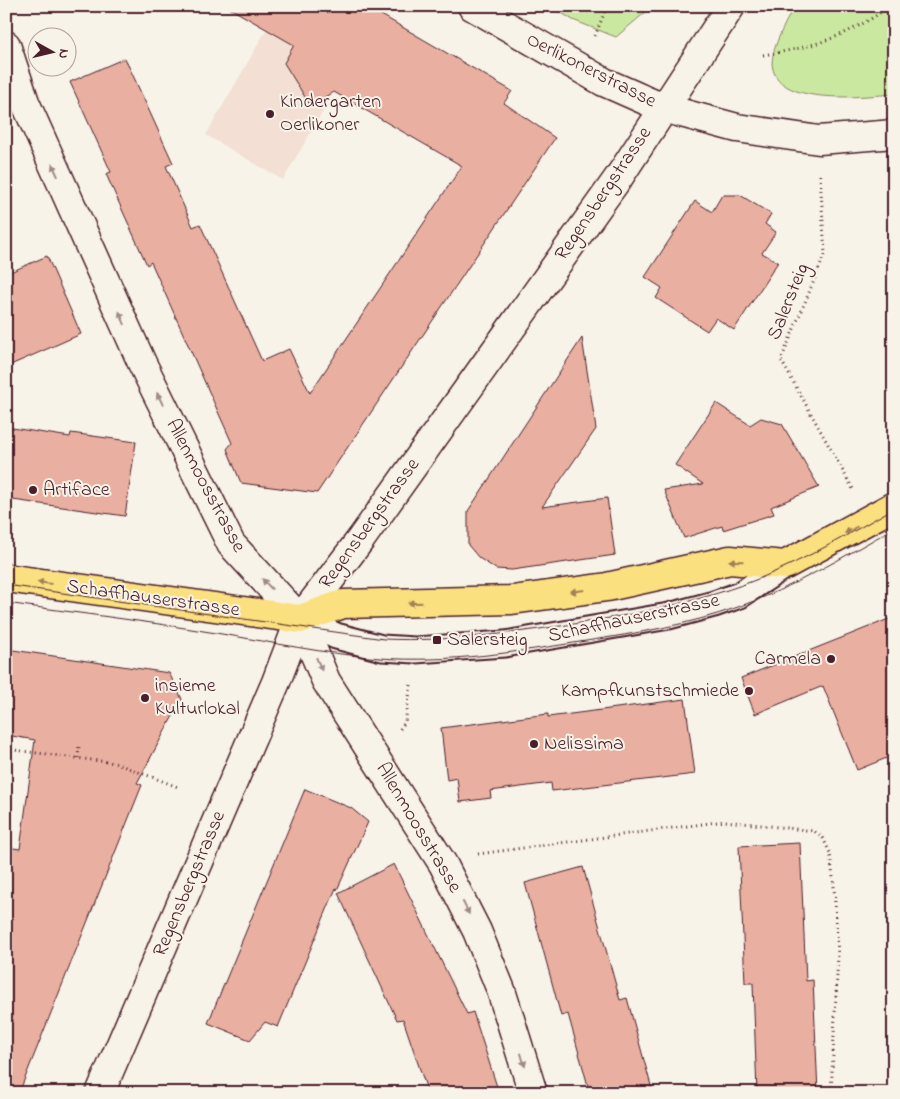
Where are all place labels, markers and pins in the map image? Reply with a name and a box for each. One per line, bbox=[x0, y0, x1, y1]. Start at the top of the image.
place label: Kindergarten Oerlikoner bbox=[280, 88, 381, 140]
marker: Kindergarten Oerlikoner bbox=[264, 108, 276, 120]
place label: Artiface bbox=[43, 476, 110, 505]
marker: Artiface bbox=[27, 484, 39, 496]
place label: Salersteig bbox=[447, 626, 528, 656]
marker: Salersteig bbox=[431, 634, 443, 646]
place label: Carmela bbox=[754, 645, 821, 674]
marker: Carmela bbox=[825, 653, 837, 665]
place label: insieme Kulturlokal bbox=[155, 672, 240, 724]
place label: Kampfkunstschmiede bbox=[561, 677, 739, 706]
marker: Kampfkunstschmiede bbox=[743, 685, 755, 697]
marker: insieme Kulturlokal bbox=[139, 692, 151, 704]
place label: Nelissima bbox=[544, 730, 624, 759]
marker: Nelissima bbox=[528, 738, 540, 750]

